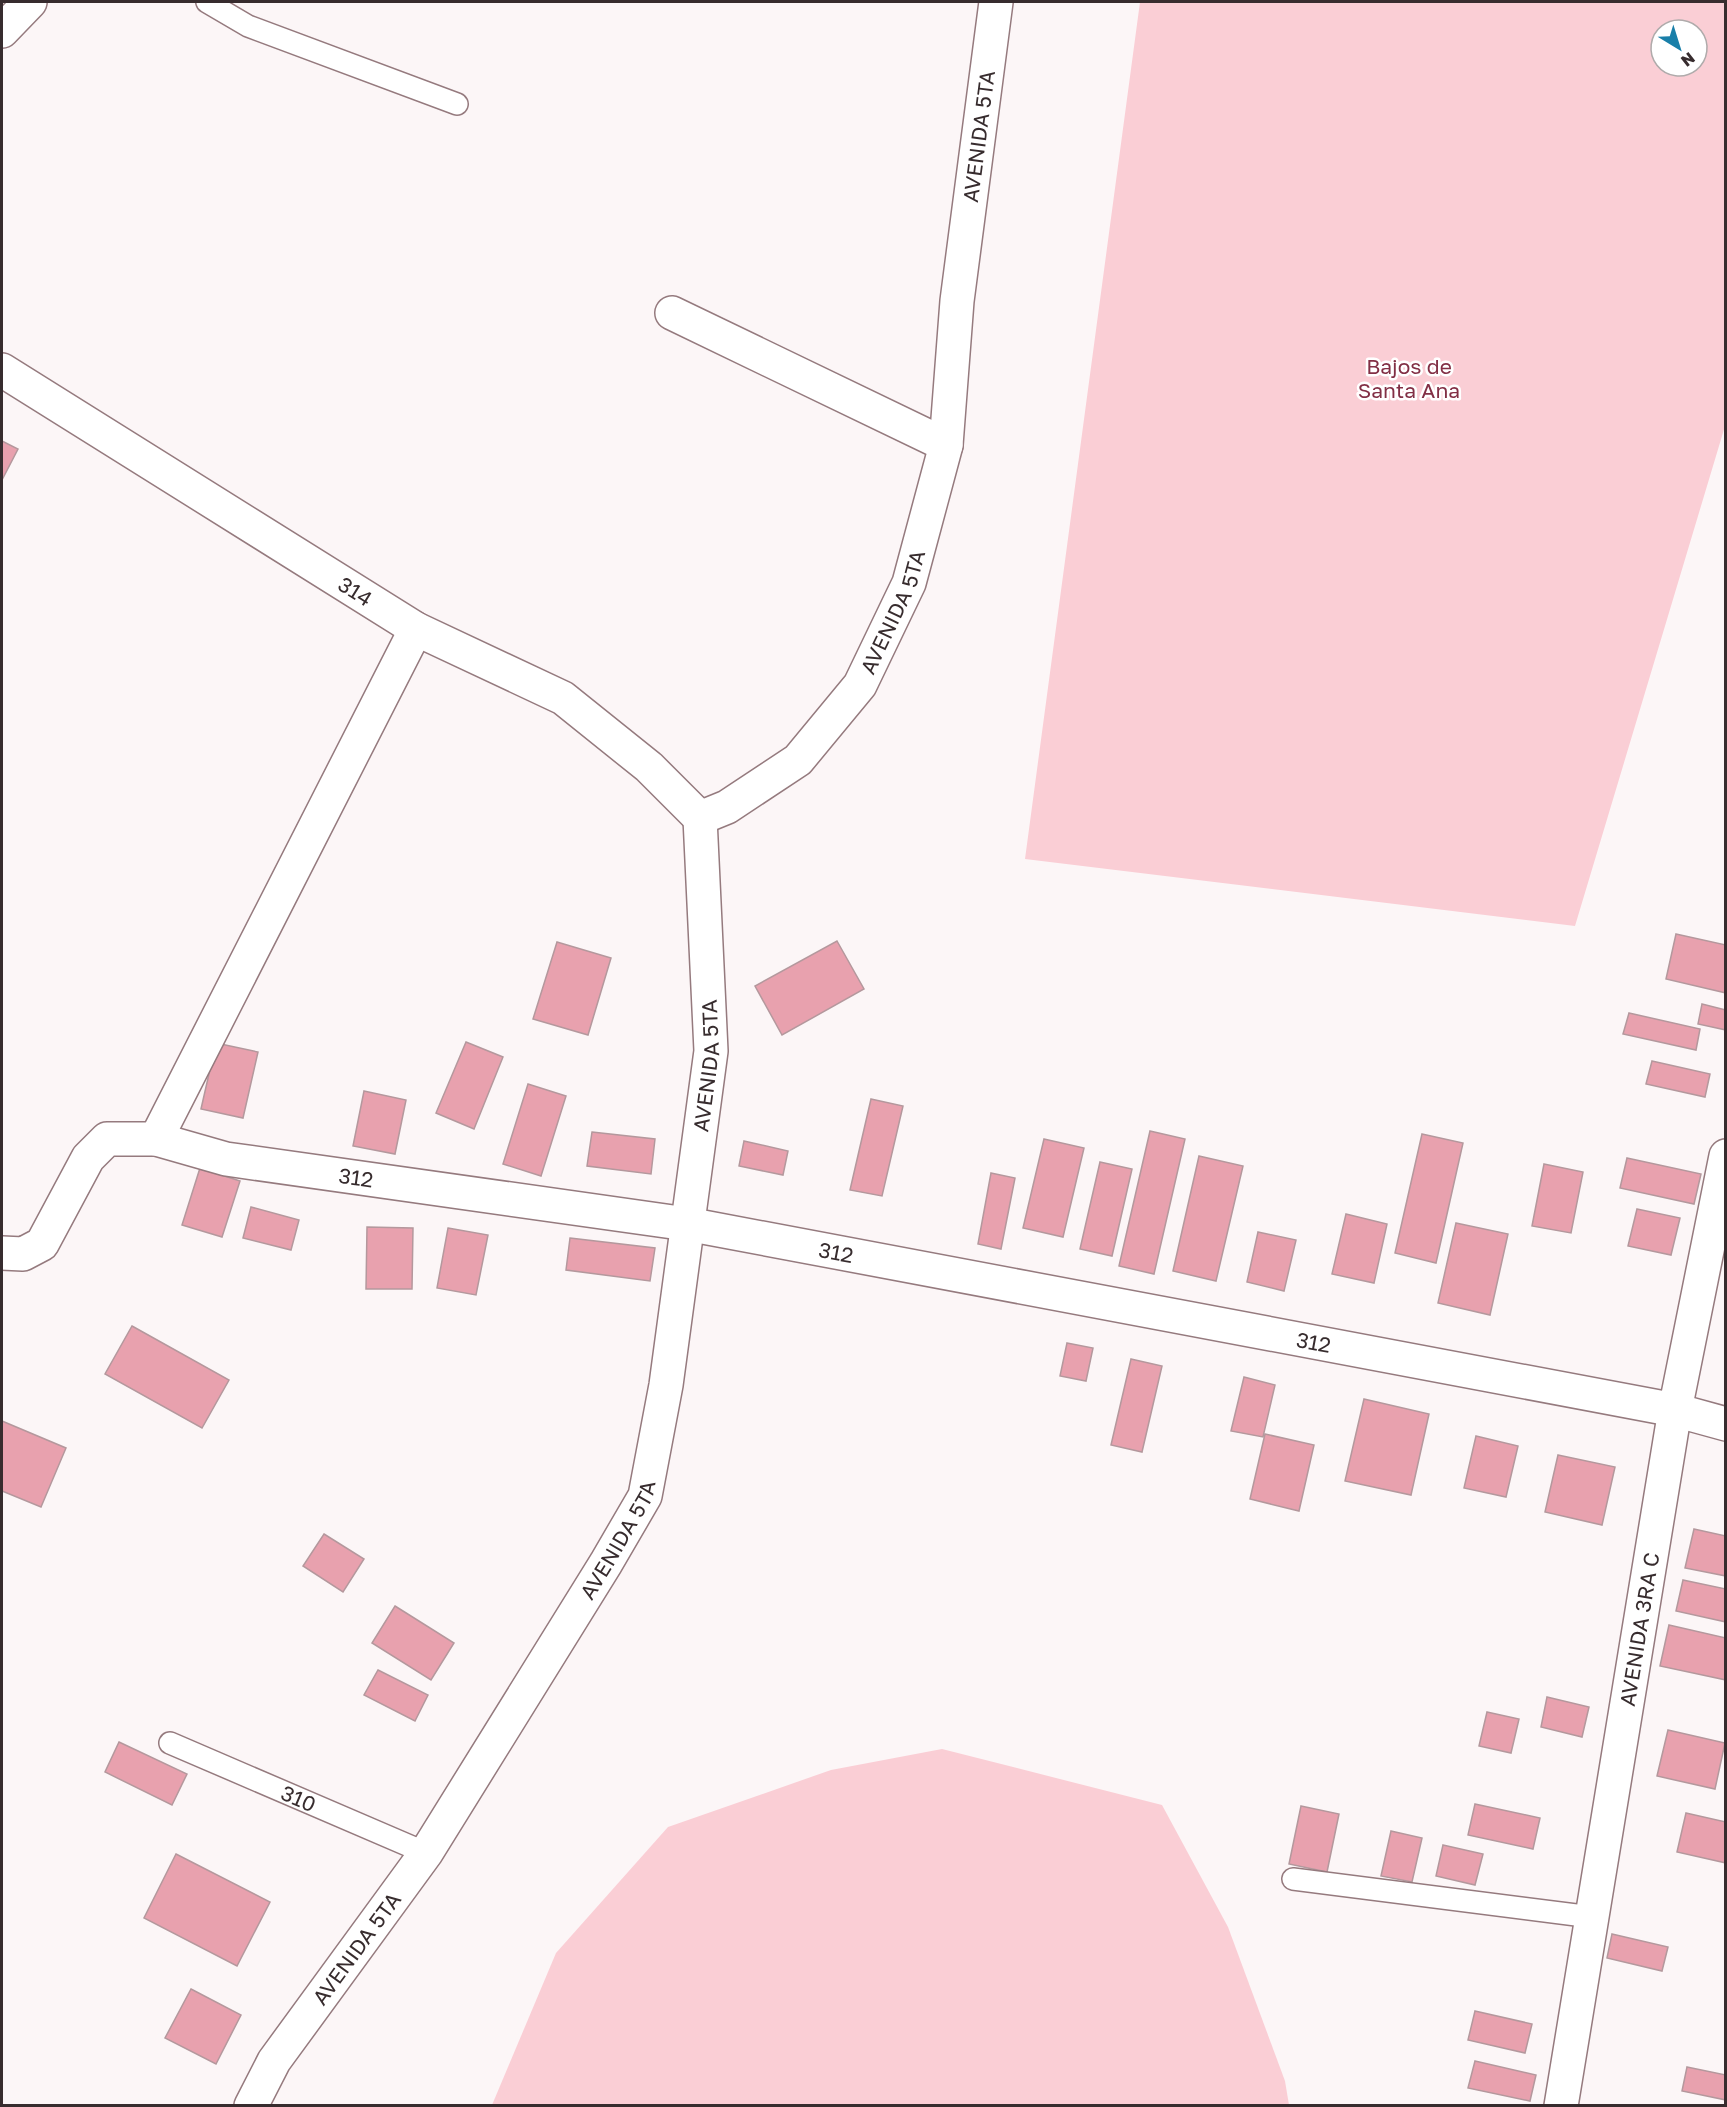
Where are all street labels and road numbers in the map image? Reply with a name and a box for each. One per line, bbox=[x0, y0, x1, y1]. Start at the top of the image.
street label: AVENIDA 5TA bbox=[957, 69, 1000, 204]
street label: AVENIDA 5TA bbox=[854, 547, 930, 678]
street label: 314 bbox=[334, 571, 377, 612]
street label: AVENIDA 5TA bbox=[687, 999, 724, 1133]
street label: 312 bbox=[337, 1162, 375, 1193]
street label: 312 bbox=[817, 1236, 856, 1268]
street label: 312 bbox=[1294, 1326, 1333, 1358]
street label: AVENIDA 5TA bbox=[574, 1478, 661, 1604]
street label: AVENIDA 3RA C bbox=[1614, 1551, 1664, 1708]
street label: 310 bbox=[277, 1779, 320, 1817]
street label: AVENIDA 5TA bbox=[307, 1887, 406, 2010]

